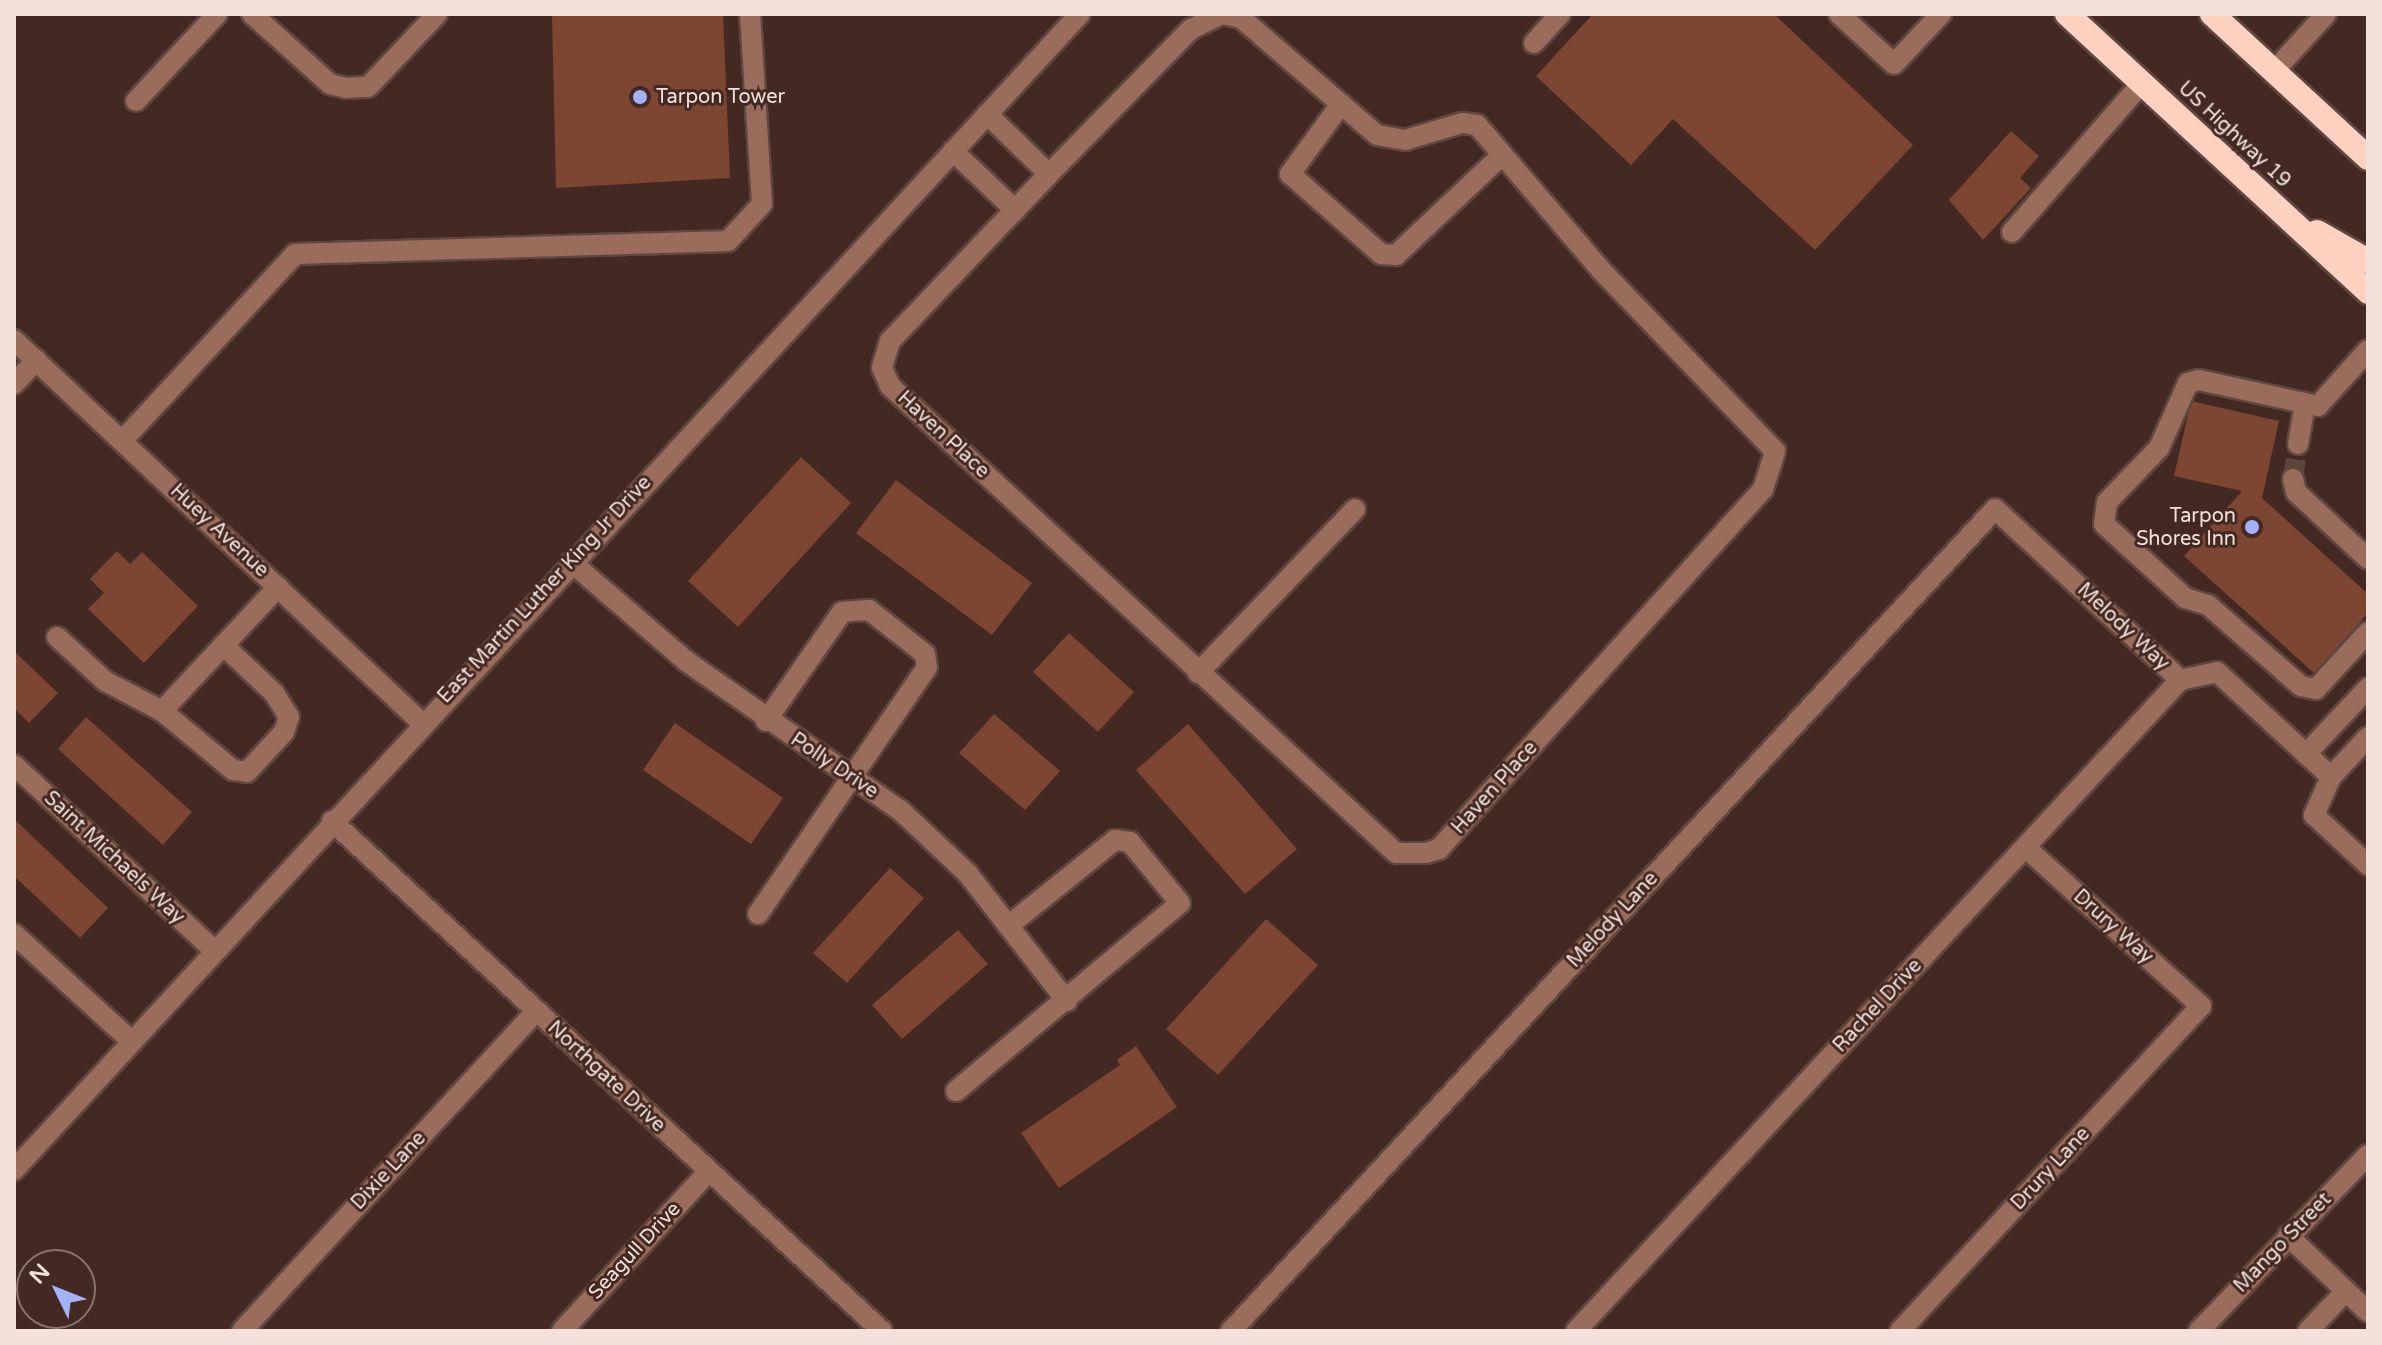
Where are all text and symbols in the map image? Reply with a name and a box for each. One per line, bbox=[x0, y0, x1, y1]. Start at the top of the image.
street label: US Highway 19 bbox=[2173, 77, 2295, 193]
place label: Tarpon Tower bbox=[656, 85, 785, 109]
marker: Tarpon Tower bbox=[631, 88, 649, 106]
street label: Haven Place bbox=[892, 386, 994, 484]
street label: East Martin Luther King Jr Drive bbox=[433, 471, 657, 709]
street label: Huey Avenue bbox=[165, 479, 273, 583]
place label: Tarpon Shores Inn bbox=[2136, 504, 2236, 551]
marker: Tarpon Shores Inn bbox=[2243, 518, 2261, 536]
street label: Melody Way bbox=[2072, 578, 2174, 676]
street label: Polly Drive bbox=[786, 728, 882, 804]
street label: Haven Place bbox=[1447, 737, 1543, 839]
street label: Saint Michaels Way bbox=[39, 787, 189, 929]
street label: Melody Lane bbox=[1563, 867, 1663, 973]
street label: Drury Way bbox=[2068, 885, 2158, 969]
street label: Rachel Drive bbox=[1829, 954, 1927, 1058]
street label: Northgate Drive bbox=[542, 1016, 670, 1138]
street label: Drury Lane bbox=[2007, 1123, 2095, 1215]
street label: Dixie Lane bbox=[347, 1127, 431, 1215]
street label: Mango Street bbox=[2229, 1188, 2337, 1298]
street label: Seagull Drive bbox=[584, 1197, 686, 1305]
north arrow bbox=[16, 1249, 96, 1329]
text: N bbox=[24, 1259, 55, 1289]

